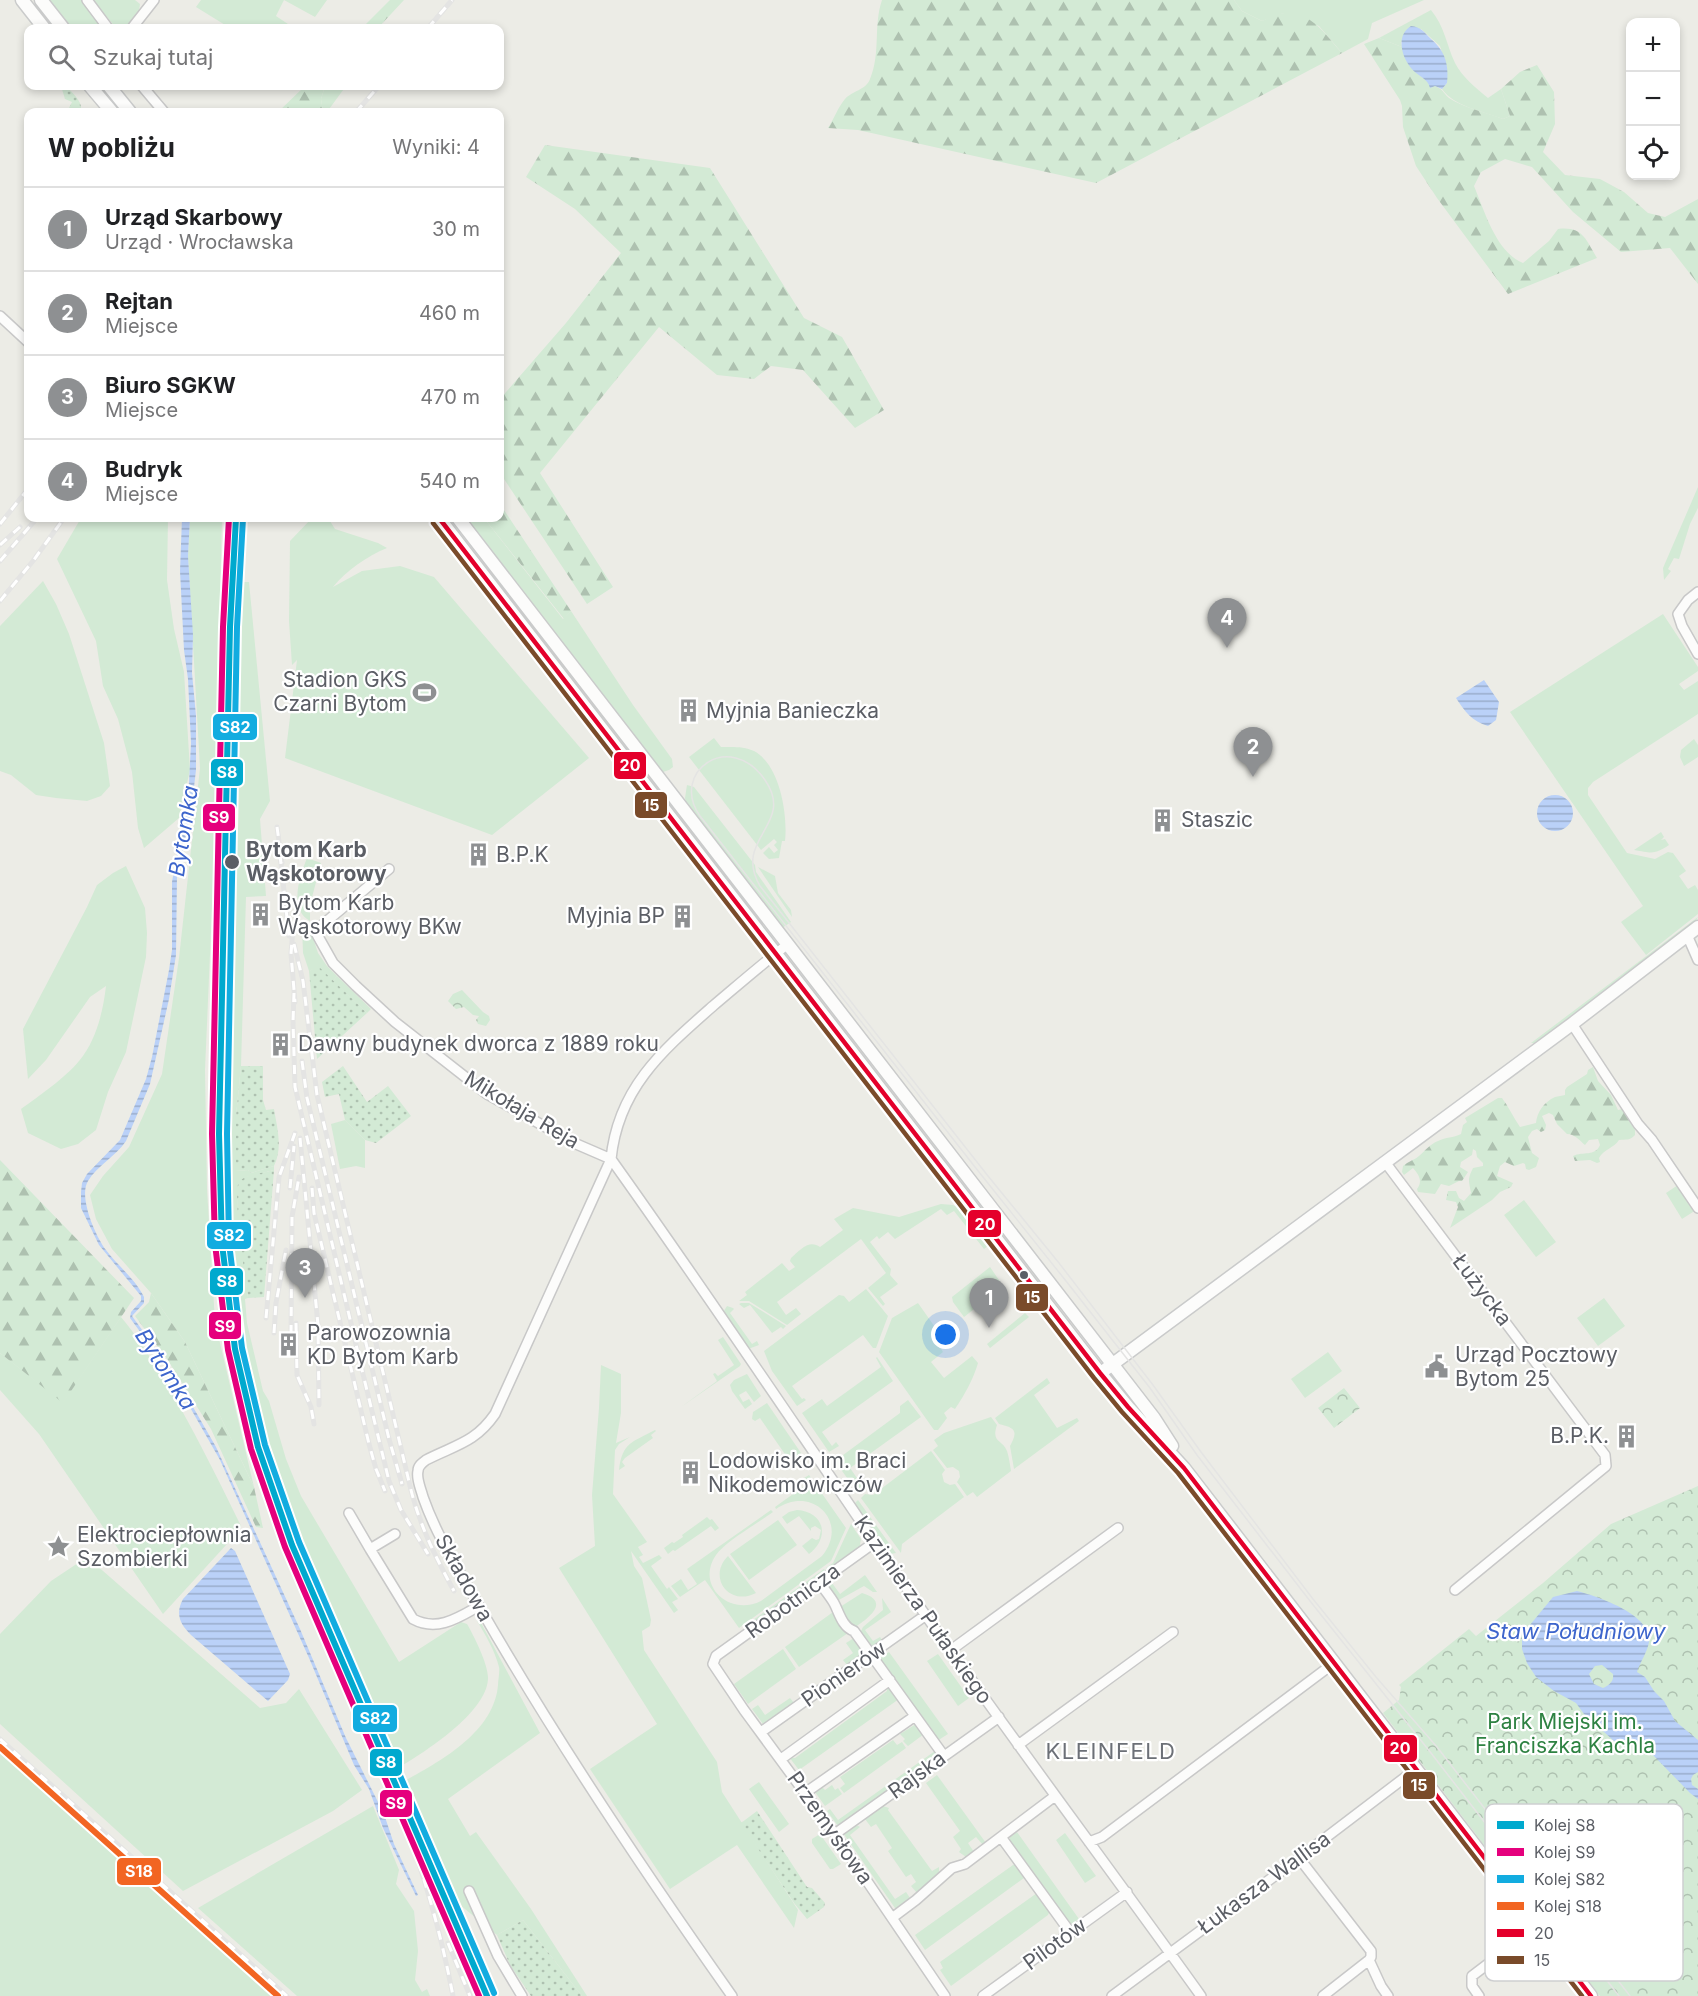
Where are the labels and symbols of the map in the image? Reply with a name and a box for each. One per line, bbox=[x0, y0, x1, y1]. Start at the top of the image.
pin: 4 bbox=[1208, 598, 1246, 648]
place label: Stadion GKS Czarni Bytom bbox=[273, 667, 407, 716]
sports icon: Stadion GKS Czarni Bytom bbox=[412, 679, 438, 705]
building icon: Myjnia Banieczka bbox=[675, 698, 701, 724]
place label: Myjnia Banieczka bbox=[706, 698, 879, 723]
line badge: S82 bbox=[212, 713, 258, 741]
text: S82 bbox=[220, 717, 250, 737]
pin: 2 bbox=[1234, 728, 1272, 777]
line badge: 20 bbox=[613, 751, 647, 780]
text: 20 bbox=[620, 755, 641, 775]
line badge: S8 bbox=[210, 758, 244, 787]
text: S8 bbox=[217, 762, 237, 782]
water label: Bytomka bbox=[163, 784, 203, 878]
line badge: 15 bbox=[634, 791, 668, 819]
text: 15 bbox=[642, 795, 660, 815]
line badge: S9 bbox=[202, 803, 236, 832]
text: S9 bbox=[209, 807, 229, 827]
building icon: Staszic bbox=[1150, 807, 1176, 833]
place label: Staszic bbox=[1181, 807, 1253, 832]
place label: Bytom Karb Wąskotorowy bbox=[246, 837, 387, 886]
building icon: B.P.K bbox=[465, 842, 491, 868]
place label: B.P.K bbox=[496, 842, 549, 867]
marker: Bytom Karb Wąskotorowy bbox=[223, 853, 241, 871]
place label: Bytom Karb Wąskotorowy BKw bbox=[278, 890, 462, 939]
building icon: Bytom Karb Wąskotorowy BKw bbox=[247, 902, 273, 928]
place label: Myjnia BP bbox=[567, 903, 665, 928]
building icon: Myjnia BP bbox=[670, 903, 696, 929]
building icon: Dawny budynek dworca z 1889 roku bbox=[267, 1031, 293, 1057]
place label: Dawny budynek dworca z 1889 roku bbox=[298, 1031, 659, 1056]
street label: Mikołaja Reja bbox=[460, 1065, 584, 1154]
line badge: 20 bbox=[967, 1209, 1002, 1238]
text: 20 bbox=[975, 1214, 996, 1234]
line badge: S82 bbox=[206, 1221, 252, 1250]
text: S82 bbox=[214, 1225, 244, 1245]
pin: 3 bbox=[286, 1248, 324, 1298]
street label: Łużycka bbox=[1447, 1249, 1517, 1330]
line badge: S8 bbox=[209, 1267, 244, 1296]
unlabelled marker bbox=[1018, 1269, 1030, 1281]
text: S8 bbox=[217, 1271, 237, 1291]
pin: 1 bbox=[970, 1278, 1008, 1328]
line badge: 15 bbox=[1015, 1283, 1049, 1312]
text: 15 bbox=[1023, 1287, 1041, 1307]
line badge: S9 bbox=[208, 1311, 242, 1340]
text: S9 bbox=[215, 1316, 235, 1336]
place label: Parowozownia KD Bytom Karb bbox=[307, 1320, 459, 1369]
your location bbox=[931, 1320, 960, 1349]
water label: Bytomka bbox=[130, 1323, 202, 1415]
building icon: Parowozownia KD Bytom Karb bbox=[276, 1332, 302, 1358]
place label: Urząd Pocztowy Bytom 25 bbox=[1455, 1342, 1618, 1391]
public building icon: Urząd Pocztowy Bytom 25 bbox=[1424, 1354, 1450, 1380]
place label: B.P.K. bbox=[1550, 1423, 1609, 1448]
building icon: B.P.K. bbox=[1614, 1423, 1640, 1449]
place label: Lodowisko im. Braci Nikodemowiczów bbox=[708, 1448, 906, 1497]
building icon: Lodowisko im. Braci Nikodemowiczów bbox=[677, 1460, 703, 1486]
street label: Kazimierza Pułaskiego bbox=[849, 1511, 998, 1708]
place label: Elektrociepłownia Szombierki bbox=[77, 1522, 251, 1571]
street label: Składowa bbox=[430, 1530, 499, 1626]
place icon: Elektrociepłownia Szombierki bbox=[46, 1534, 72, 1560]
street label: Robotnicza bbox=[741, 1558, 845, 1643]
water label: Staw Południowy bbox=[1486, 1618, 1666, 1644]
street label: Pionierów bbox=[796, 1635, 891, 1712]
line badge: S82 bbox=[352, 1704, 398, 1733]
text: S82 bbox=[360, 1708, 390, 1728]
park label: Park Miejski im. Franciszka Kachla bbox=[1475, 1709, 1655, 1758]
line badge: 20 bbox=[1383, 1734, 1418, 1763]
district label: KLEINFELD bbox=[1046, 1738, 1176, 1764]
text: 20 bbox=[1390, 1738, 1411, 1758]
street label: Rajska bbox=[883, 1745, 950, 1804]
line badge: S8 bbox=[369, 1748, 403, 1777]
text: S8 bbox=[376, 1752, 396, 1772]
street label: Przemysłowa bbox=[782, 1766, 879, 1889]
line badge: 15 bbox=[1402, 1771, 1436, 1800]
text: 15 bbox=[1410, 1775, 1428, 1795]
line badge: S9 bbox=[379, 1789, 413, 1818]
text: S9 bbox=[386, 1793, 406, 1813]
legend bbox=[1485, 1804, 1683, 1981]
text: Kolej S8 bbox=[1534, 1815, 1595, 1835]
street label: Łukasza Wallisa bbox=[1192, 1826, 1335, 1939]
text: Kolej S9 bbox=[1534, 1842, 1595, 1862]
line badge: S18 bbox=[116, 1857, 162, 1886]
text: S18 bbox=[125, 1861, 153, 1881]
text: Kolej S82 bbox=[1534, 1869, 1605, 1889]
text: Kolej S18 bbox=[1534, 1896, 1602, 1916]
street label: Pilotów bbox=[1018, 1912, 1091, 1975]
text: 20 bbox=[1534, 1923, 1554, 1943]
text: 15 bbox=[1534, 1950, 1550, 1970]

